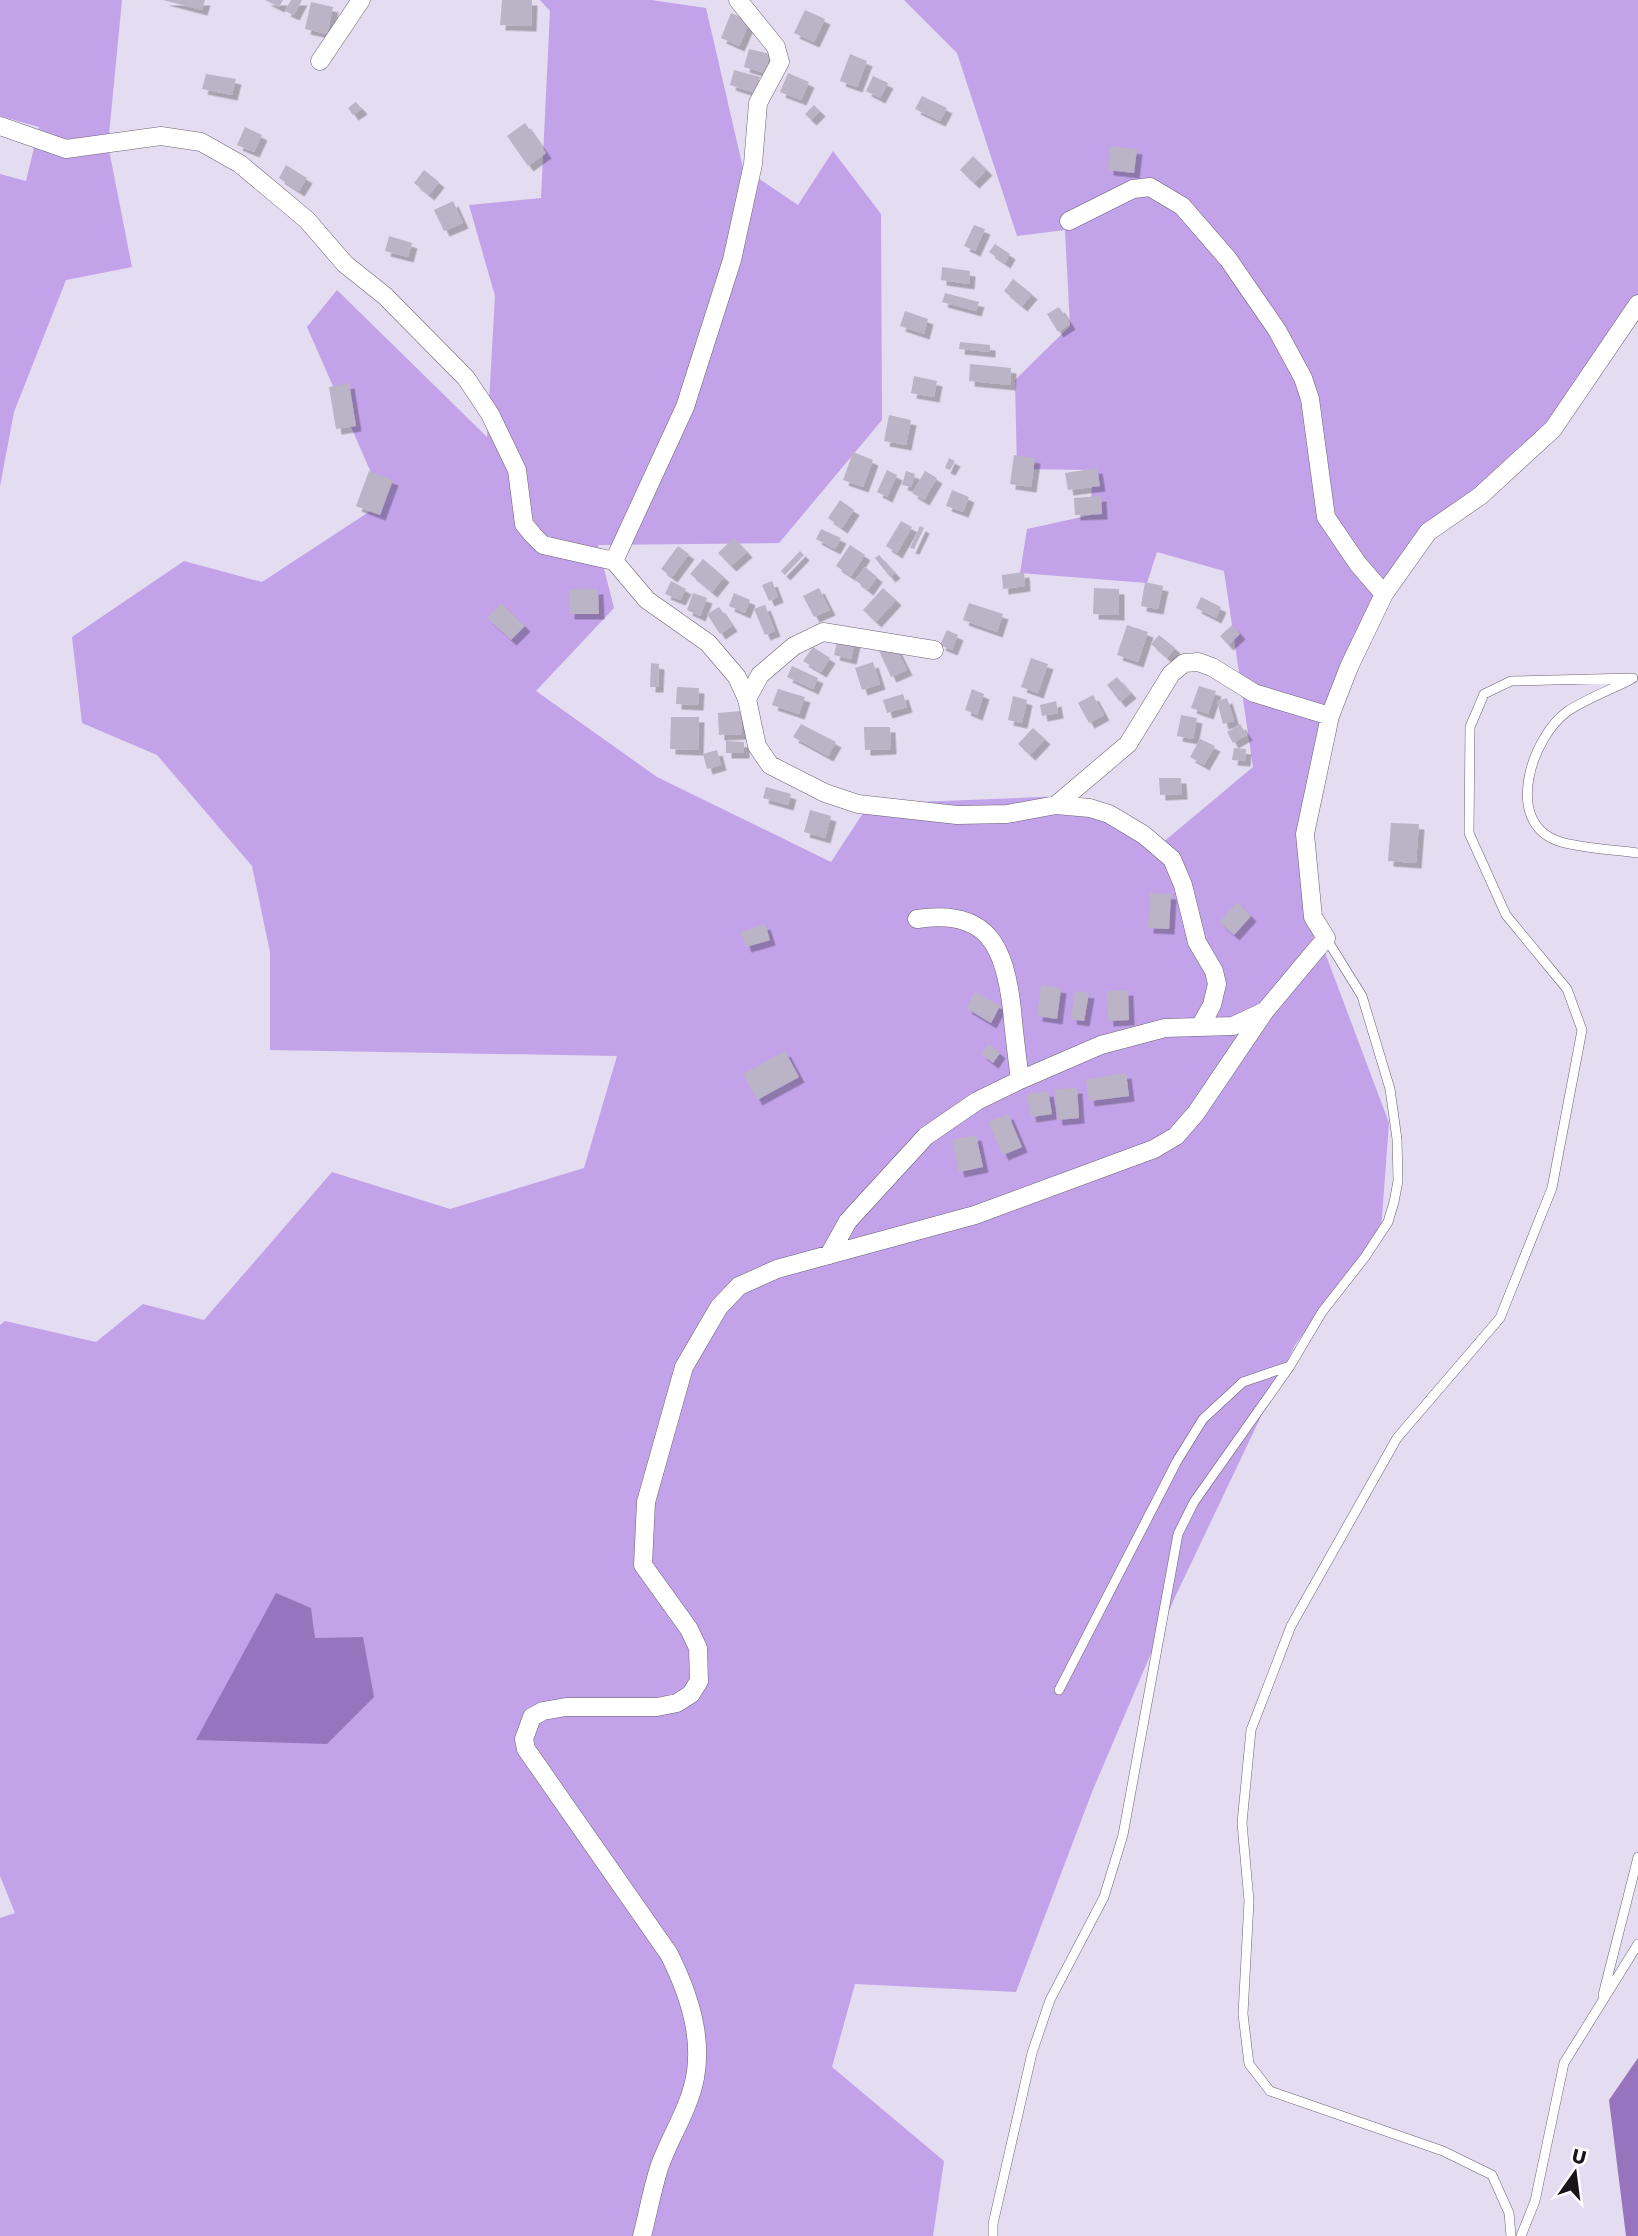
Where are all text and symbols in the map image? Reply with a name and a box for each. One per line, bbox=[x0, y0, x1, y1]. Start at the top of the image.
north arrow bbox=[1540, 2138, 1610, 2208]
text: U bbox=[1570, 2143, 1589, 2169]

